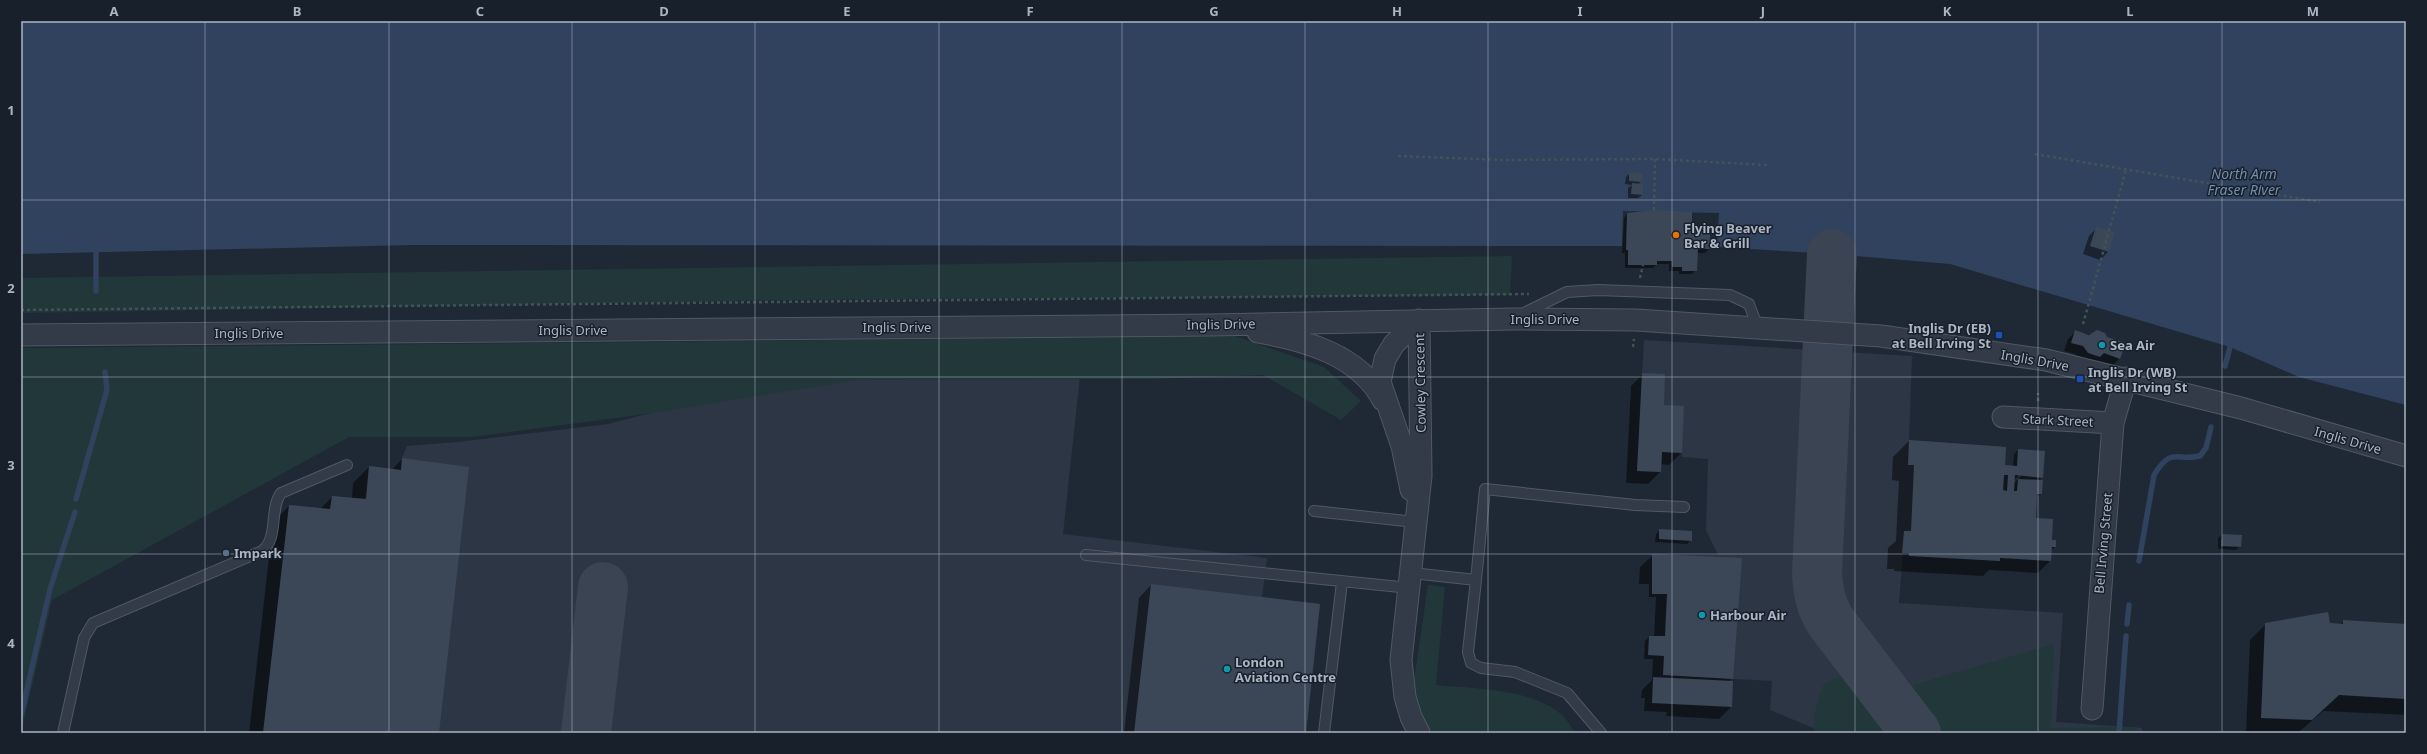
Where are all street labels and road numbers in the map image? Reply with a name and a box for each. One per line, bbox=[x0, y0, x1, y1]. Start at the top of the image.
street label: Inglis Drive bbox=[1511, 310, 1579, 328]
street label: Inglis Drive bbox=[1186, 314, 1256, 334]
street label: Inglis Drive bbox=[863, 318, 931, 336]
street label: Inglis Drive bbox=[539, 321, 607, 339]
street label: Inglis Drive bbox=[215, 324, 283, 342]
street label: Cowley Crescent bbox=[1410, 333, 1430, 433]
street label: Inglis Drive bbox=[2000, 345, 2070, 375]
street label: Stark Street bbox=[2022, 409, 2094, 431]
street label: Inglis Drive bbox=[2312, 422, 2384, 458]
street label: Bell Irving Street bbox=[2090, 491, 2116, 594]

